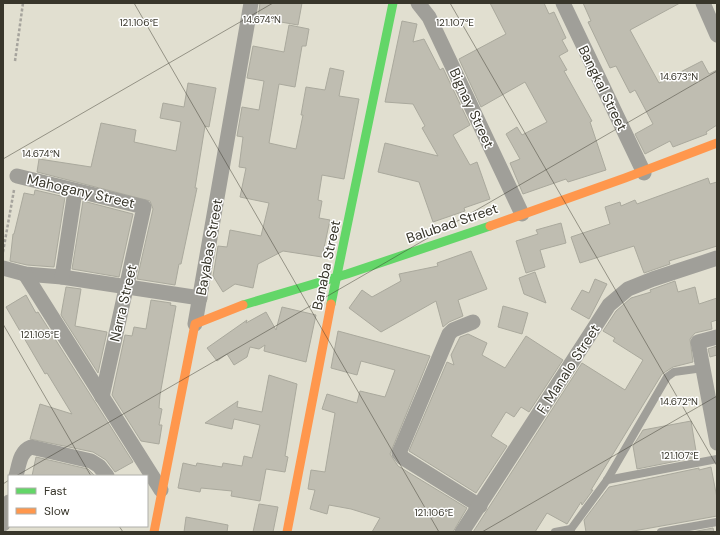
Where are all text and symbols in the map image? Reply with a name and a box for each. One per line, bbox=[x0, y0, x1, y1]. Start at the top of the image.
text: 14.674°N bbox=[243, 13, 281, 26]
text: 121.106°E bbox=[119, 16, 159, 29]
text: 121.107°E bbox=[436, 16, 474, 29]
street label: Bangkal Street bbox=[575, 42, 631, 134]
street label: Bignay Street bbox=[446, 65, 498, 151]
text: 14.673°N bbox=[660, 70, 698, 83]
text: 14.674°N bbox=[22, 147, 60, 160]
street label: Mahogany Street bbox=[25, 170, 137, 212]
street label: Bayabas Street bbox=[192, 197, 226, 297]
street label: Balubad Street bbox=[404, 199, 500, 247]
street label: Banaba Street bbox=[308, 218, 344, 312]
street label: Narra Street bbox=[105, 263, 141, 343]
street label: F. Manalo Street bbox=[532, 321, 604, 417]
text: 121.105°E bbox=[21, 328, 60, 341]
text: 14.672°N bbox=[660, 395, 698, 408]
text: 121.107°E bbox=[661, 449, 699, 462]
legend bbox=[8, 475, 148, 527]
text: Fast bbox=[44, 483, 67, 499]
text: Slow bbox=[44, 503, 70, 519]
text: 121.106°E bbox=[414, 506, 454, 519]

